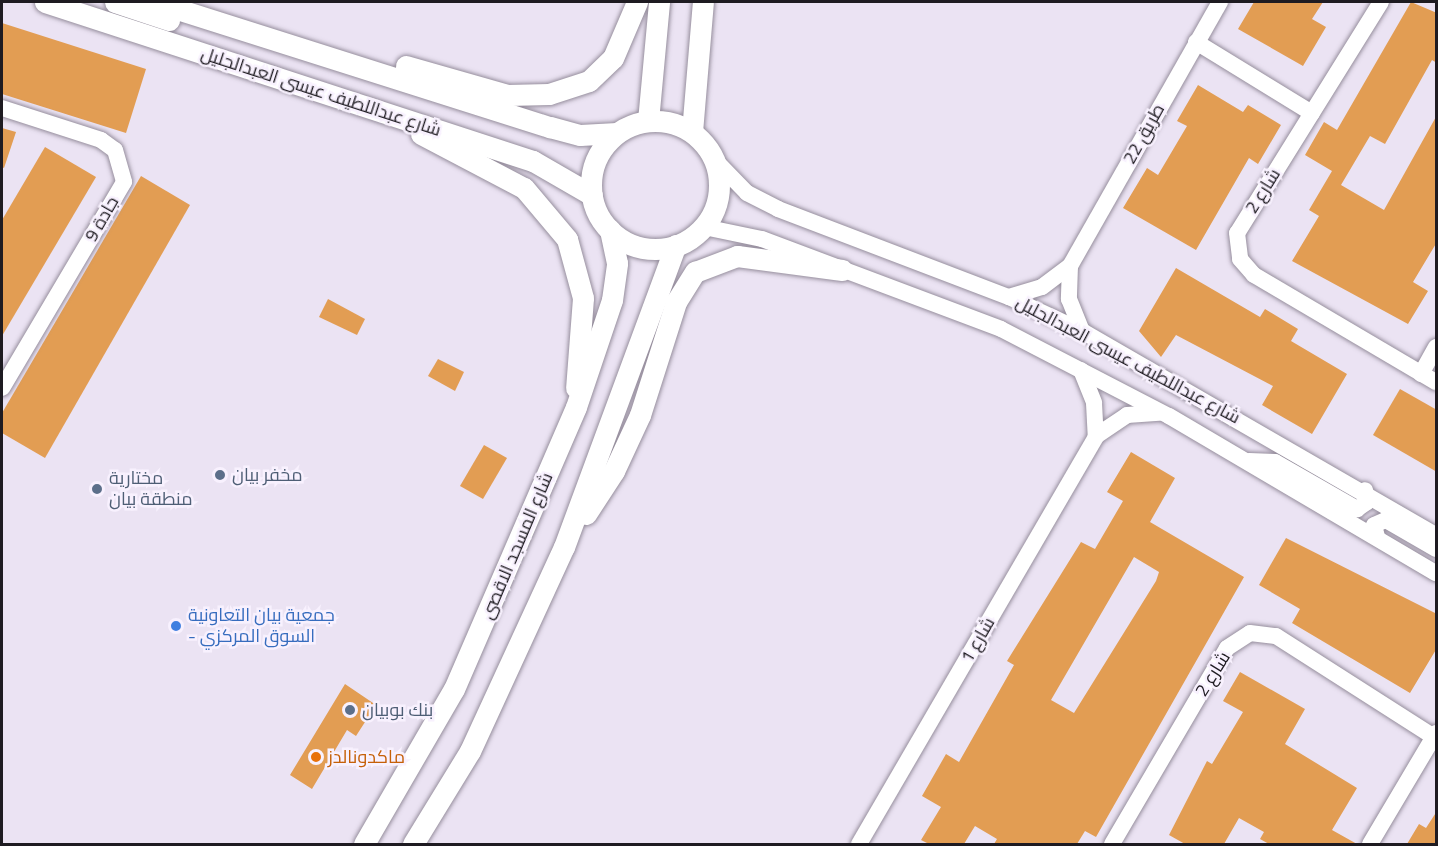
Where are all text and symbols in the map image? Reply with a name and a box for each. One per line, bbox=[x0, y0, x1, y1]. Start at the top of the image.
street label: شارع عبداللطيف عيسى العبدالجليل bbox=[198, 43, 444, 141]
street label: طريق 22 bbox=[1119, 100, 1169, 168]
street label: شارع 2 bbox=[1241, 165, 1285, 217]
street label: جادة 9 bbox=[81, 193, 123, 245]
street label: شارع عبداللطيف عيسى العبدالجليل bbox=[1012, 291, 1244, 429]
place label: مخفر بيان bbox=[232, 464, 303, 486]
place label: مختارية منطقة بيان bbox=[109, 468, 193, 510]
marker: مخفر بيان bbox=[213, 468, 227, 482]
street label: شارع المسجد الاقصى bbox=[476, 469, 558, 623]
marker: مختارية منطقة بيان bbox=[90, 482, 104, 496]
place label: جمعية بيان التعاونية - السوق المركزي bbox=[188, 605, 335, 648]
street label: شارع 1 bbox=[956, 613, 1000, 667]
marker: جمعية بيان التعاونية - السوق المركزي bbox=[169, 619, 183, 633]
street label: شارع 2 bbox=[1191, 648, 1235, 700]
place label: بنك بوبيان bbox=[362, 699, 433, 721]
marker: بنك بوبيان bbox=[343, 703, 357, 717]
place label: ماكدونالدز bbox=[328, 746, 405, 768]
marker: ماكدونالدز bbox=[309, 750, 323, 764]

